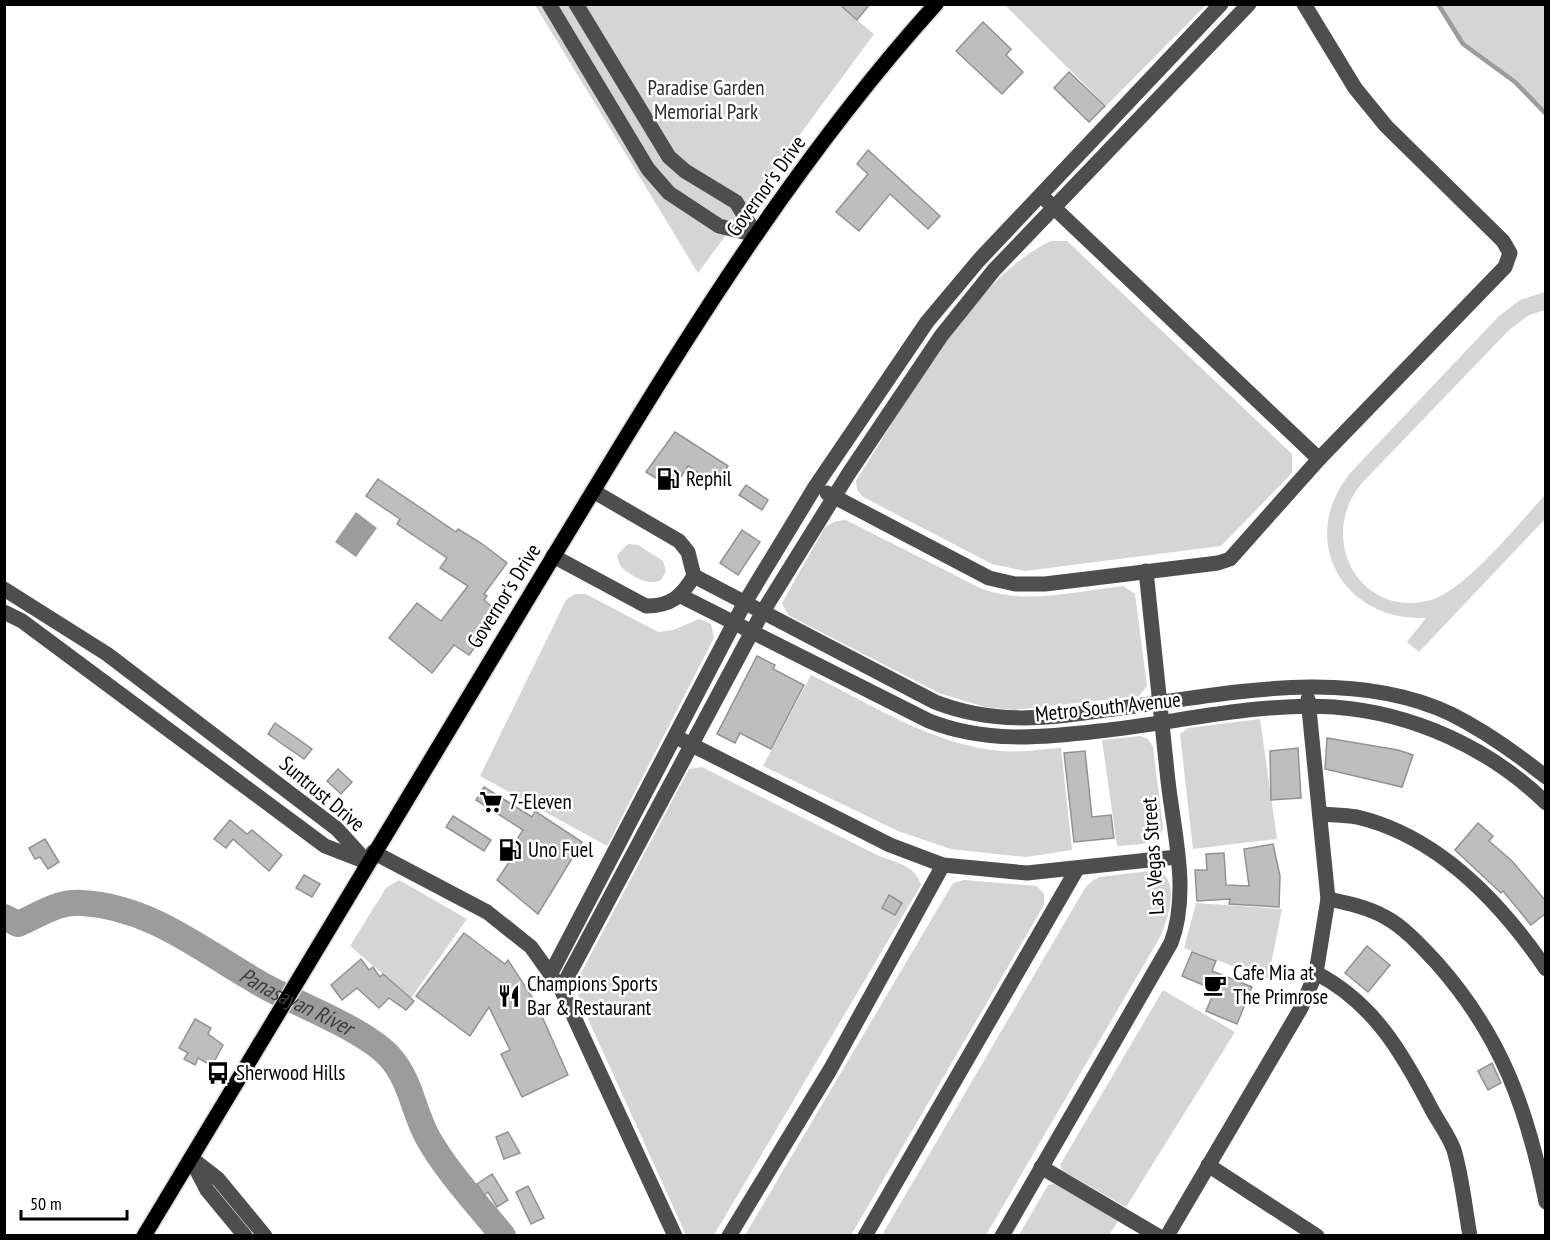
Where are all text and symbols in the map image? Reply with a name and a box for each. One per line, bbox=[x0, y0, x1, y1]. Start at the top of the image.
park label: Paradise Garden Memorial Park bbox=[648, 74, 764, 125]
street label: Governor's Drive bbox=[720, 130, 811, 241]
place label: Rephil bbox=[686, 465, 732, 492]
fuel station icon: Rephil bbox=[655, 466, 681, 492]
street label: Governor's Drive bbox=[461, 538, 546, 653]
street label: Metro South Avenue bbox=[1034, 685, 1182, 728]
street label: Suntrust Drive bbox=[274, 750, 371, 837]
place label: 7-Eleven bbox=[509, 788, 572, 815]
supermarket icon: 7-Eleven bbox=[478, 789, 504, 815]
street label: Las Vegas Street bbox=[1135, 796, 1170, 916]
place label: Uno Fuel bbox=[528, 836, 593, 863]
fuel station icon: Uno Fuel bbox=[497, 837, 523, 863]
place label: Cafe Mia at The Primrose bbox=[1233, 959, 1328, 1010]
water label: Panasayan River bbox=[235, 961, 361, 1043]
place label: Champions Sports Bar & Restaurant bbox=[527, 970, 658, 1021]
cafe icon: Cafe Mia at The Primrose bbox=[1202, 972, 1228, 998]
restaurant icon: Champions Sports Bar & Restaurant bbox=[496, 983, 522, 1009]
place label: Sherwood Hills bbox=[236, 1059, 345, 1086]
bus stop icon: Sherwood Hills bbox=[205, 1060, 231, 1086]
scale bar bbox=[21, 1183, 128, 1221]
text: 50 m bbox=[30, 1192, 62, 1215]

